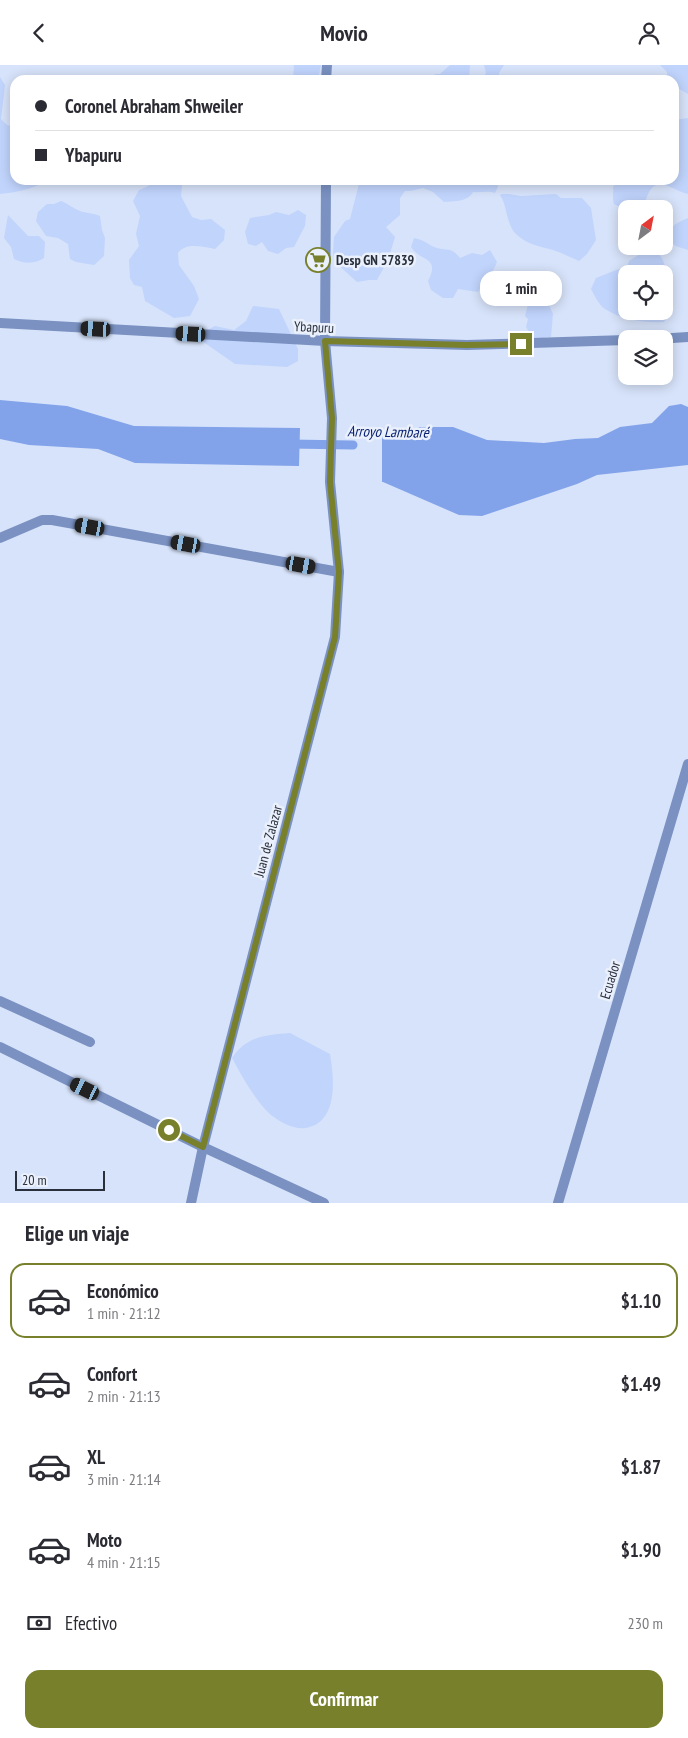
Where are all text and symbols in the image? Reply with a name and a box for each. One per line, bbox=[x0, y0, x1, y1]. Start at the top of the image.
icon: back bbox=[25, 19, 53, 47]
text: Movio bbox=[320, 19, 368, 47]
icon: person bbox=[635, 19, 663, 47]
text: Coronel Abraham Shweiler bbox=[65, 94, 243, 118]
text: Ybapuru bbox=[65, 143, 122, 167]
north arrow bbox=[618, 200, 672, 255]
map controls bbox=[618, 200, 673, 385]
supermarket icon: Desp GN 57839 bbox=[305, 247, 331, 273]
place label: Desp GN 57839 bbox=[336, 251, 415, 269]
button: locate bbox=[618, 265, 673, 320]
callout: 1 min bbox=[480, 271, 562, 307]
text: 1 min bbox=[505, 278, 537, 298]
street label: Ybapuru bbox=[293, 317, 335, 337]
car bbox=[80, 321, 111, 337]
car bbox=[175, 326, 206, 342]
button: layers bbox=[618, 330, 673, 385]
route end bbox=[510, 333, 532, 355]
water label: Arroyo Lambaré bbox=[347, 421, 431, 442]
car bbox=[73, 517, 106, 537]
car bbox=[169, 534, 202, 554]
car bbox=[284, 555, 317, 575]
street label: Juan de Zalazar bbox=[250, 803, 286, 880]
street label: Ecuador bbox=[596, 959, 624, 1001]
car bbox=[68, 1076, 101, 1102]
route start bbox=[158, 1119, 180, 1141]
scale bar bbox=[15, 1168, 105, 1191]
text: 20 m bbox=[22, 1171, 47, 1189]
text: Elige un viaje bbox=[25, 1219, 129, 1247]
icon: car bbox=[27, 1278, 72, 1323]
text: Económico bbox=[87, 1279, 159, 1303]
text: $1.10 bbox=[621, 1289, 661, 1313]
text: 1 min · 21:12 bbox=[87, 1303, 161, 1323]
icon: car bbox=[27, 1361, 72, 1406]
text: Confort bbox=[87, 1362, 137, 1386]
text: $1.49 bbox=[621, 1372, 661, 1396]
text: 2 min · 21:13 bbox=[87, 1386, 161, 1406]
icon: car bbox=[27, 1444, 72, 1489]
text: XL bbox=[87, 1445, 105, 1469]
text: $1.87 bbox=[621, 1455, 661, 1479]
text: 3 min · 21:14 bbox=[87, 1469, 161, 1489]
icon: car bbox=[27, 1527, 72, 1572]
text: Moto bbox=[87, 1528, 122, 1552]
text: $1.90 bbox=[621, 1538, 661, 1562]
text: 4 min · 21:15 bbox=[87, 1552, 161, 1572]
icon: cash bbox=[25, 1609, 53, 1637]
text: Efectivo bbox=[65, 1611, 117, 1635]
text: 230 m bbox=[628, 1613, 663, 1633]
button: Confirmar bbox=[25, 1670, 663, 1728]

